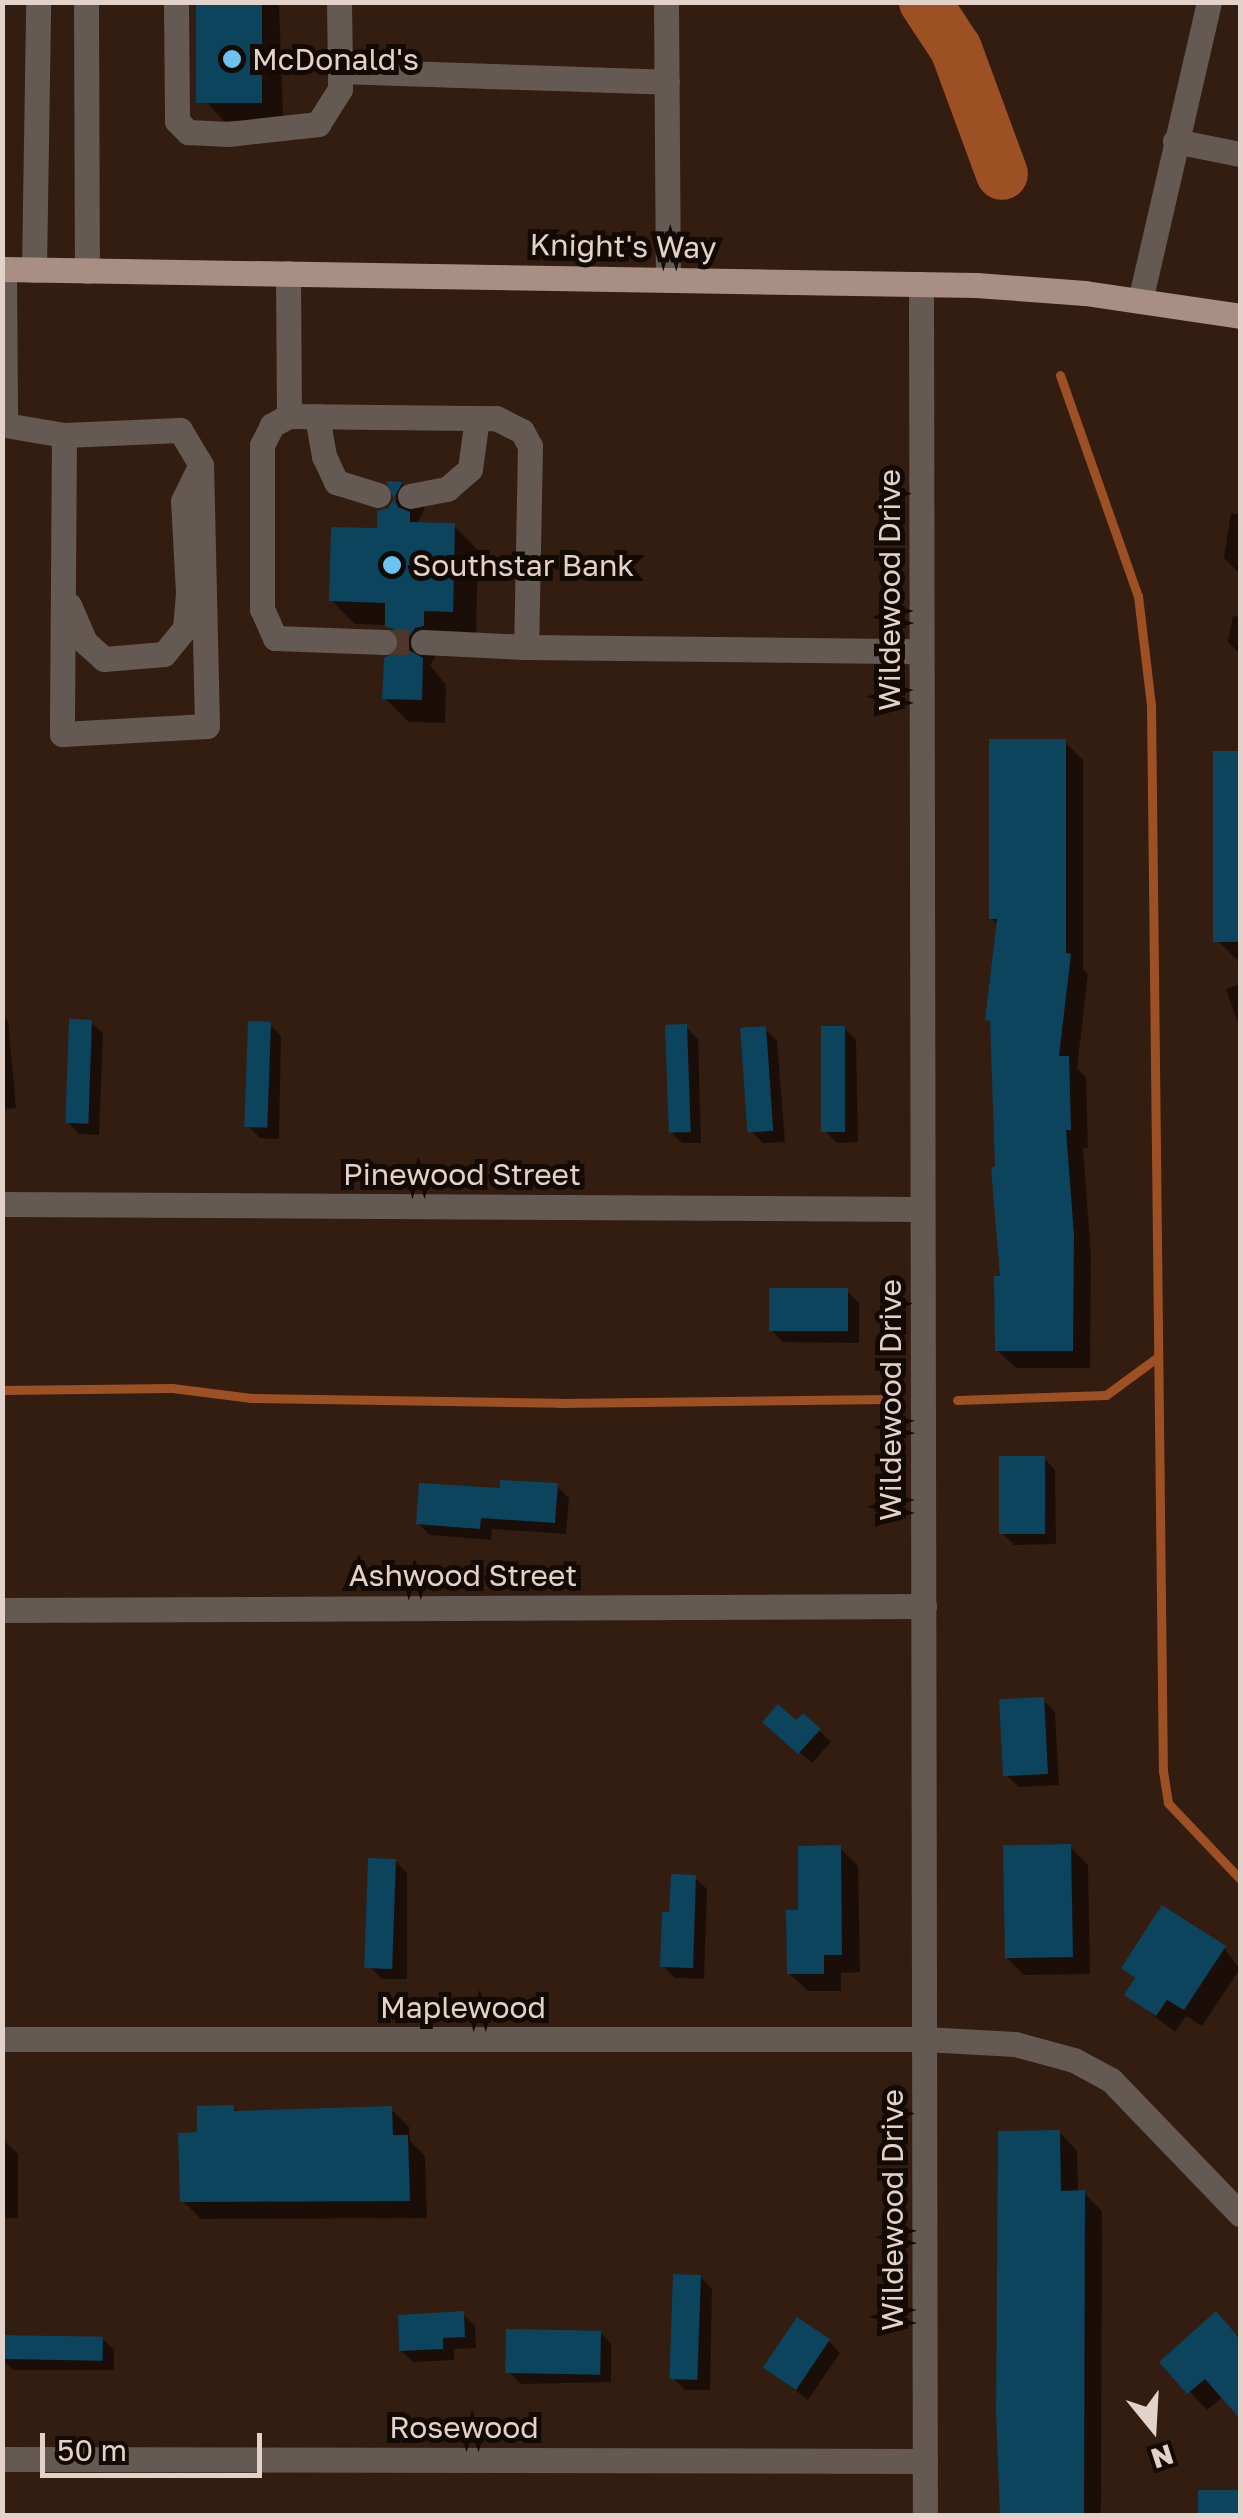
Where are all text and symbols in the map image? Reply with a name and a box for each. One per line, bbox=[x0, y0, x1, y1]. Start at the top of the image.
place label: McDonald's bbox=[252, 41, 419, 77]
marker: McDonald's bbox=[221, 48, 243, 70]
street label: Knight's Way bbox=[529, 226, 717, 266]
street label: Wildewood Drive bbox=[871, 469, 907, 711]
place label: Southstar Bank bbox=[412, 547, 634, 583]
marker: Southstar Bank bbox=[381, 554, 403, 576]
street label: Pinewood Street bbox=[343, 1156, 581, 1192]
street label: Wildewood Drive bbox=[872, 1279, 908, 1521]
street label: Ashwood Street bbox=[349, 1557, 577, 1593]
street label: Maplewood bbox=[380, 1989, 546, 2025]
street label: Wildewood Drive bbox=[874, 2089, 910, 2331]
north arrow bbox=[1103, 2378, 1203, 2478]
street label: Rosewood bbox=[389, 2409, 539, 2445]
scale bar bbox=[45, 2413, 268, 2475]
text: 50 m bbox=[57, 2432, 127, 2468]
text: N bbox=[1147, 2438, 1178, 2476]

